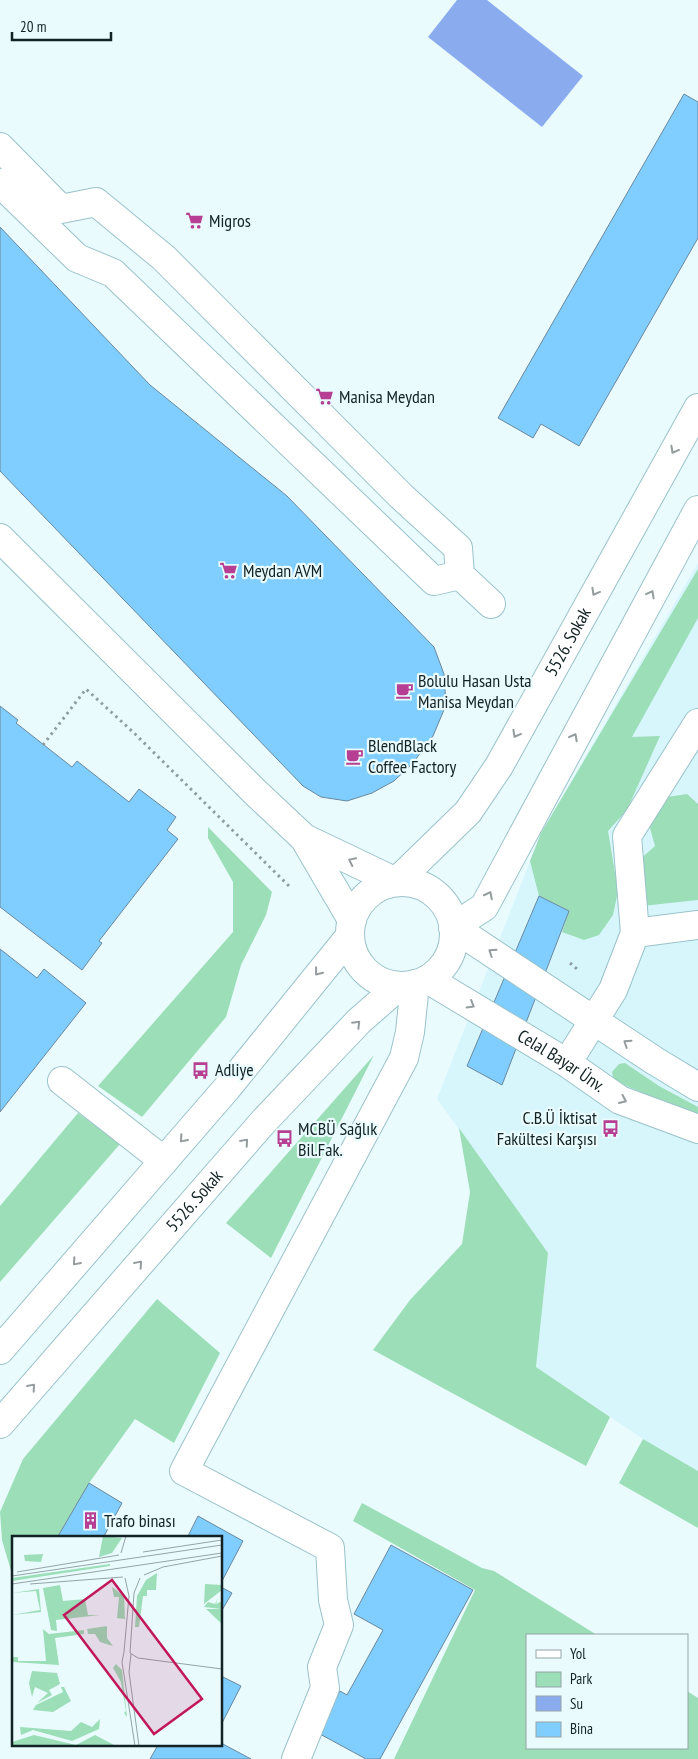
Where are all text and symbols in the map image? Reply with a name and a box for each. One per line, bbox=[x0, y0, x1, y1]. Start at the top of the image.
scale bar bbox=[12, 10, 111, 42]
text: 20 m bbox=[20, 17, 46, 36]
place label: Migros bbox=[209, 209, 251, 232]
supermarket icon: Migros bbox=[185, 211, 205, 231]
place label: Manisa Meydan bbox=[339, 385, 435, 408]
supermarket icon: Manisa Meydan bbox=[315, 387, 335, 407]
one-way arrow bbox=[671, 445, 681, 454]
place label: Meydan AVM bbox=[243, 559, 322, 582]
supermarket icon: Meydan AVM bbox=[219, 561, 239, 581]
one-way arrow bbox=[591, 587, 601, 596]
one-way arrow bbox=[645, 590, 655, 599]
street label: 5526. Sokak bbox=[539, 603, 596, 680]
place label: Bolulu Hasan Usta Manisa Meydan bbox=[418, 669, 532, 713]
cafe icon: Bolulu Hasan Usta Manisa Meydan bbox=[394, 681, 414, 701]
one-way arrow bbox=[512, 729, 522, 738]
one-way arrow bbox=[568, 733, 578, 742]
place label: BlendBlack Coffee Factory bbox=[368, 734, 457, 778]
cafe icon: BlendBlack Coffee Factory bbox=[344, 746, 364, 766]
one-way arrow bbox=[349, 857, 358, 867]
one-way arrow bbox=[483, 892, 493, 901]
one-way arrow bbox=[488, 949, 497, 959]
one-way arrow bbox=[315, 967, 324, 976]
one-way arrow bbox=[465, 999, 474, 1008]
one-way arrow bbox=[351, 1021, 360, 1030]
street label: Celal Bayar Ünv. bbox=[514, 1024, 610, 1097]
one-way arrow bbox=[623, 1040, 633, 1049]
place label: Adliye bbox=[215, 1058, 254, 1081]
bus stop icon: Adliye bbox=[191, 1060, 211, 1080]
one-way arrow bbox=[618, 1094, 627, 1105]
place label: C.B.Ü İktisat Fakültesi Karşısı bbox=[497, 1106, 597, 1150]
place label: MCBÜ Sağlık Bil.Fak. bbox=[298, 1117, 377, 1161]
bus stop icon: C.B.Ü İktisat Fakültesi Karşısı bbox=[601, 1118, 621, 1138]
bus stop icon: MCBÜ Sağlık Bil.Fak. bbox=[274, 1129, 294, 1149]
one-way arrow bbox=[179, 1134, 188, 1143]
one-way arrow bbox=[239, 1138, 248, 1147]
street label: 5526. Sokak bbox=[161, 1165, 227, 1236]
one-way arrow bbox=[74, 1256, 82, 1265]
one-way arrow bbox=[133, 1261, 142, 1270]
one-way arrow bbox=[26, 1384, 35, 1393]
place label: Trafo binası bbox=[104, 1509, 176, 1532]
building icon: Trafo binası bbox=[80, 1511, 100, 1531]
inset map bbox=[12, 1536, 222, 1746]
legend bbox=[526, 1634, 688, 1749]
text: Yol bbox=[570, 1644, 586, 1663]
text: Park bbox=[570, 1669, 592, 1688]
text: Su bbox=[570, 1694, 583, 1713]
text: Bina bbox=[570, 1719, 593, 1738]

